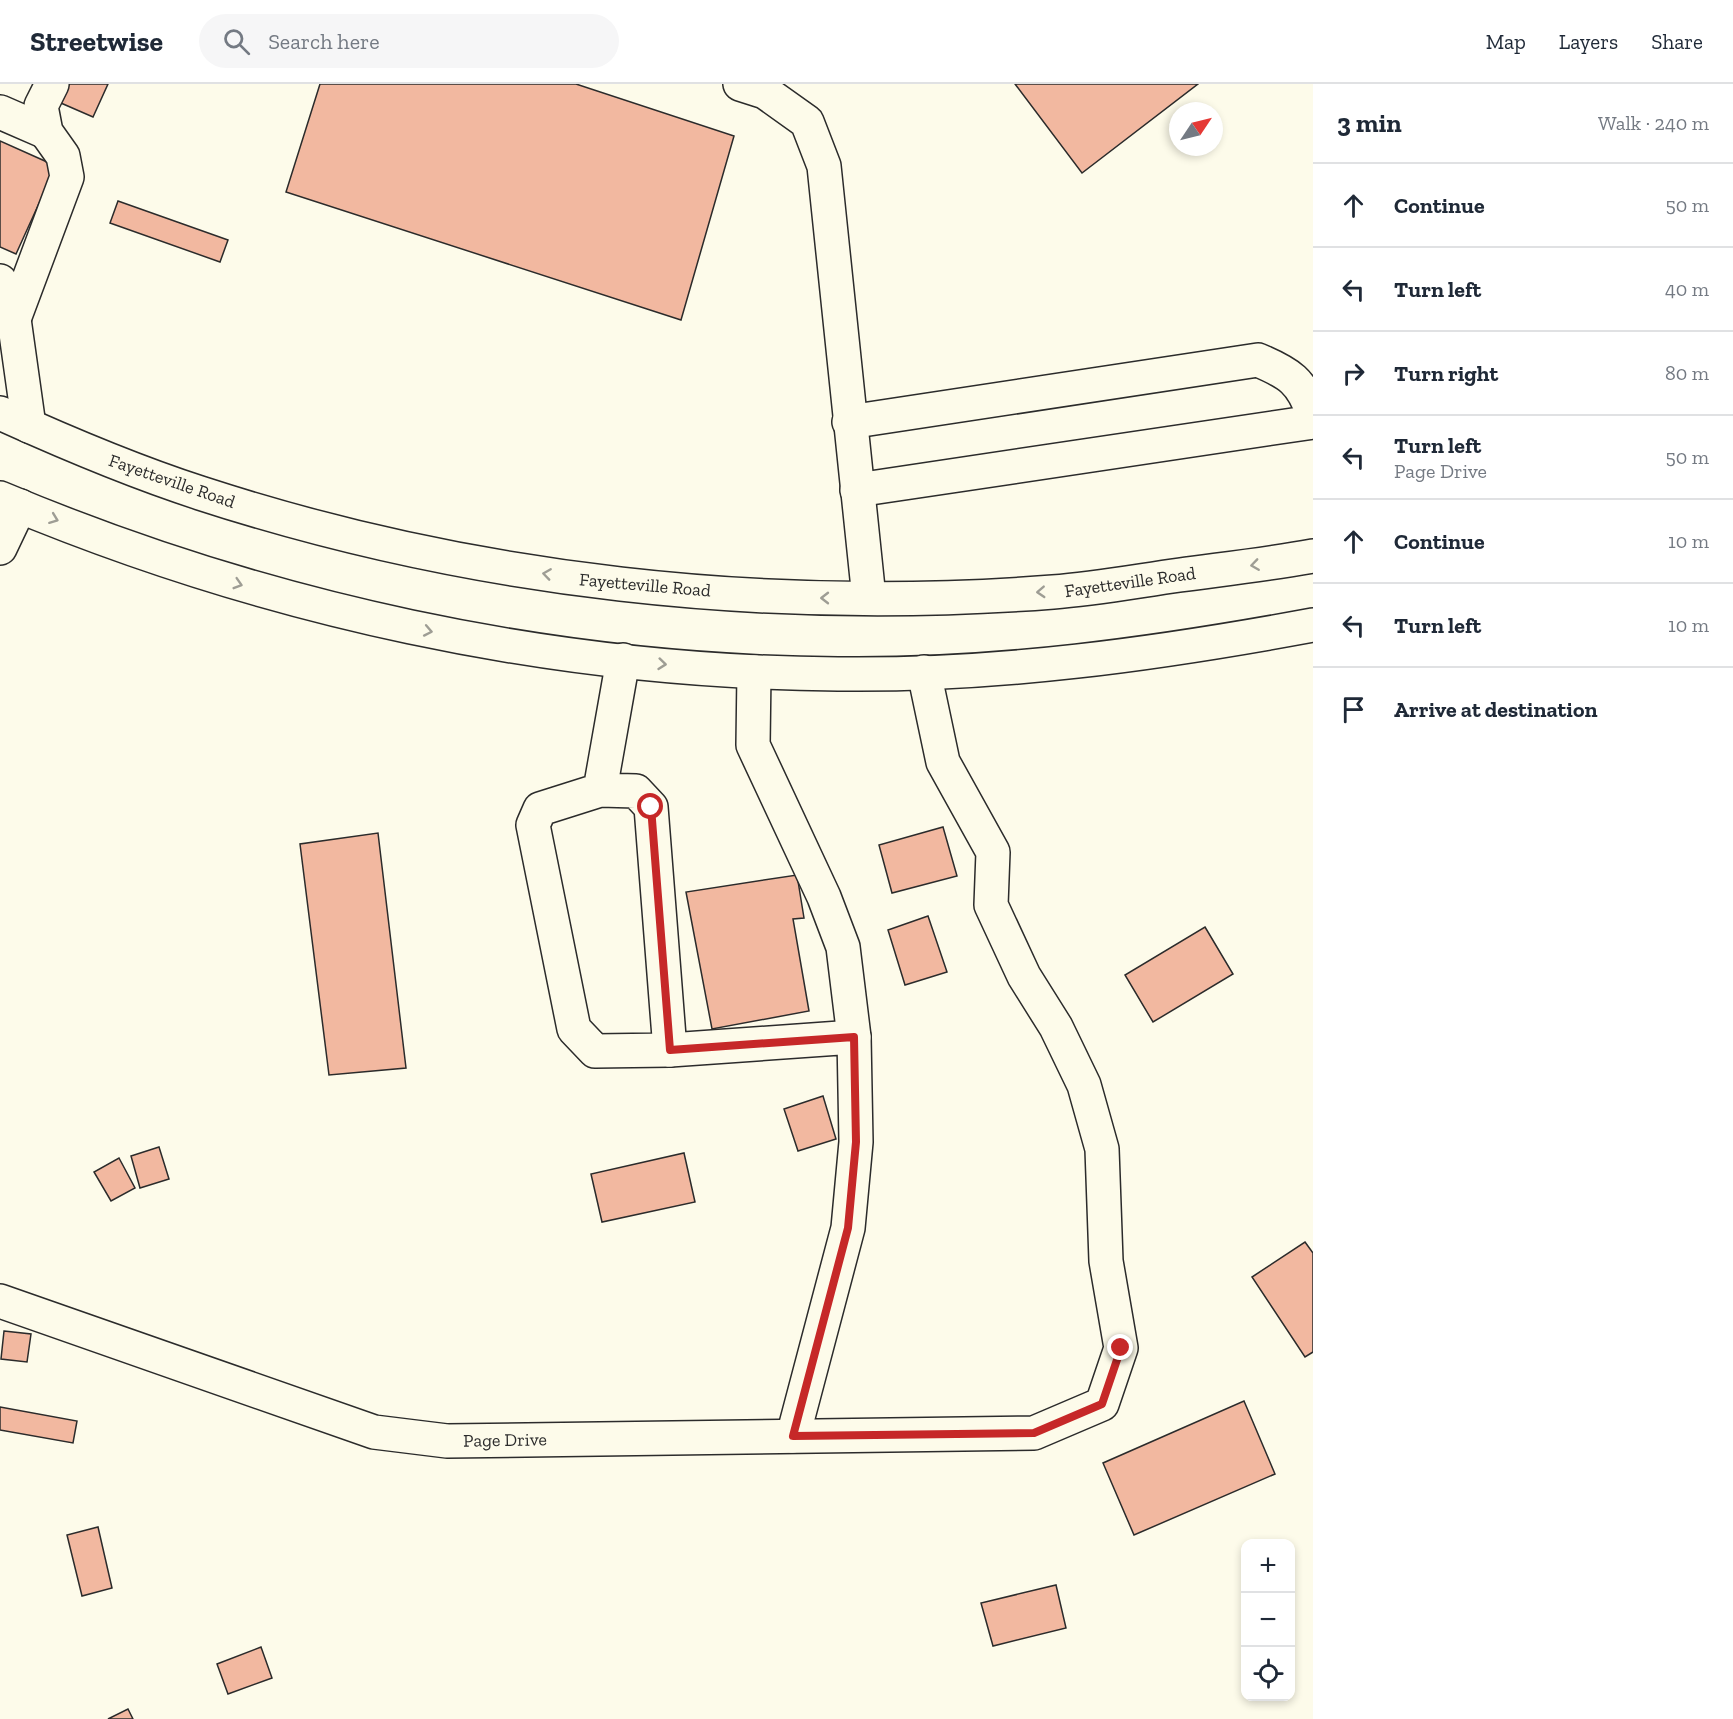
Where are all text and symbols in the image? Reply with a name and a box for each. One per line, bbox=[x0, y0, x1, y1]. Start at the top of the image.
search box bbox=[199, 14, 619, 68]
text: Streetwise bbox=[30, 25, 163, 58]
icon: search bbox=[220, 25, 253, 58]
text: Search here bbox=[268, 28, 380, 55]
text: Map bbox=[1486, 29, 1526, 54]
text: Layers bbox=[1559, 29, 1618, 54]
text: Share bbox=[1651, 29, 1703, 54]
north arrow bbox=[1169, 102, 1223, 156]
text: 3 min bbox=[1337, 107, 1402, 139]
text: Walk · 240 m bbox=[1598, 111, 1709, 135]
icon: ahead bbox=[1337, 189, 1370, 222]
text: Continue bbox=[1394, 192, 1485, 219]
text: 50 m bbox=[1665, 193, 1709, 217]
icon: left bbox=[1337, 273, 1370, 306]
text: Turn left bbox=[1394, 276, 1481, 303]
text: 40 m bbox=[1665, 277, 1709, 301]
icon: right bbox=[1337, 357, 1370, 390]
text: Turn right bbox=[1394, 360, 1498, 387]
text: 80 m bbox=[1665, 361, 1709, 385]
text: Turn left bbox=[1394, 432, 1481, 459]
icon: left bbox=[1337, 441, 1370, 474]
text: 50 m bbox=[1665, 445, 1709, 469]
street label: Fayetteville Road bbox=[106, 449, 238, 513]
text: Page Drive bbox=[1394, 459, 1487, 483]
one-way arrow bbox=[49, 512, 59, 525]
icon: ahead bbox=[1337, 525, 1370, 558]
text: Continue bbox=[1394, 528, 1485, 555]
text: 10 m bbox=[1668, 529, 1709, 553]
one-way arrow bbox=[1251, 558, 1260, 570]
street label: Fayetteville Road bbox=[1063, 562, 1197, 602]
street label: Fayetteville Road bbox=[578, 568, 712, 602]
one-way arrow bbox=[543, 569, 552, 581]
one-way arrow bbox=[233, 577, 243, 589]
one-way arrow bbox=[1037, 586, 1046, 599]
one-way arrow bbox=[821, 592, 830, 604]
icon: left bbox=[1337, 609, 1370, 642]
text: Turn left bbox=[1394, 612, 1481, 639]
text: 10 m bbox=[1668, 613, 1709, 637]
one-way arrow bbox=[422, 624, 432, 637]
one-way arrow bbox=[658, 657, 667, 670]
icon: arrive bbox=[1337, 693, 1370, 726]
text: Arrive at destination bbox=[1394, 696, 1597, 723]
route start bbox=[637, 793, 663, 819]
route end bbox=[1107, 1334, 1133, 1360]
street label: Page Drive bbox=[463, 1428, 547, 1452]
map controls bbox=[1241, 1539, 1295, 1701]
button: + bbox=[1241, 1539, 1295, 1593]
button: − bbox=[1241, 1593, 1295, 1647]
button: locate bbox=[1241, 1647, 1295, 1701]

